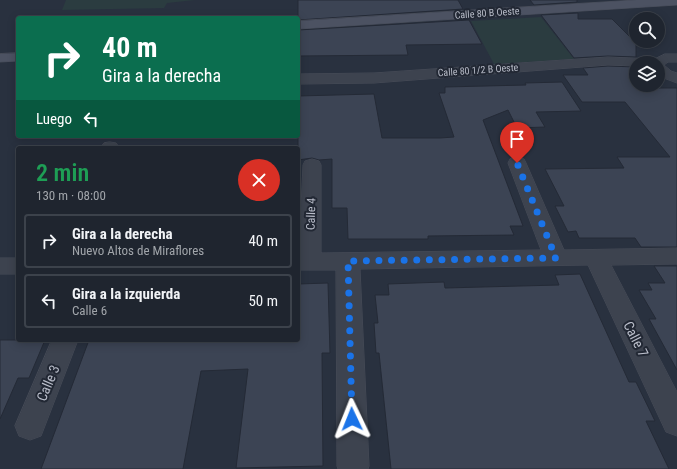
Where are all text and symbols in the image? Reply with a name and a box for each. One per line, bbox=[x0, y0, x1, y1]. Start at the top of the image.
street label: Calle 80 B Oeste bbox=[454, 5, 520, 21]
map controls bbox=[629, 12, 665, 92]
button: search bbox=[629, 12, 665, 48]
text: 40 m bbox=[102, 31, 158, 64]
icon: right bbox=[36, 32, 88, 84]
button: layers bbox=[629, 56, 665, 92]
street label: Calle 80 1/2 B Oeste bbox=[437, 62, 519, 78]
text: Gira a la derecha bbox=[102, 65, 221, 86]
icon: left bbox=[80, 108, 102, 130]
text: Luego bbox=[36, 110, 72, 128]
pin bbox=[500, 122, 534, 163]
icon: arrive bbox=[506, 128, 528, 150]
text: 2 min bbox=[36, 159, 89, 187]
button: close bbox=[238, 159, 280, 201]
text: 130 m · 08:00 bbox=[36, 188, 106, 203]
street label: Calle 4 bbox=[303, 198, 319, 230]
text: Gira a la derecha bbox=[72, 225, 173, 243]
icon: right bbox=[38, 230, 60, 252]
text: 40 m bbox=[248, 232, 278, 250]
text: Nuevo Altos de Miraflores bbox=[72, 243, 204, 258]
text: Gira a la izquierda bbox=[72, 285, 180, 303]
icon: left bbox=[38, 290, 60, 312]
text: 50 m bbox=[248, 292, 278, 310]
text: Calle 6 bbox=[72, 303, 107, 318]
street label: Calle 7 bbox=[620, 319, 652, 360]
street label: Calle 3 bbox=[33, 362, 63, 404]
position arrow bbox=[331, 398, 373, 440]

